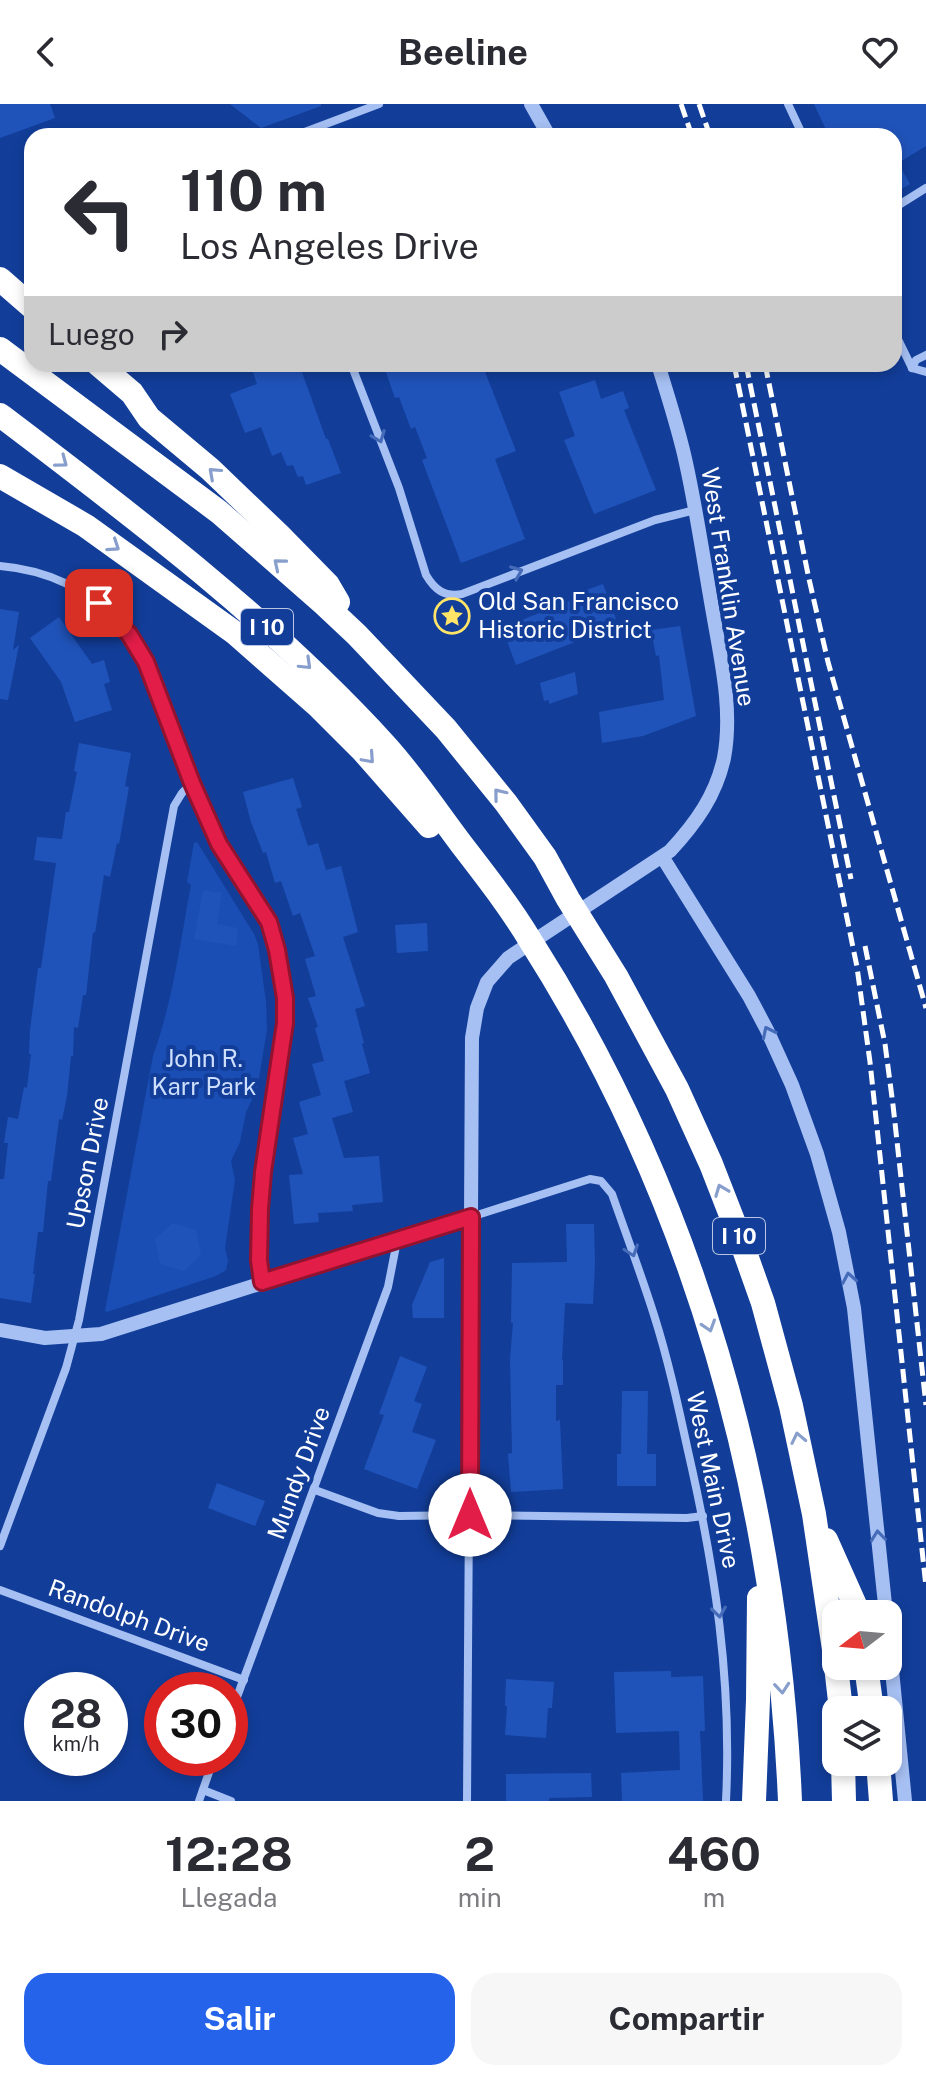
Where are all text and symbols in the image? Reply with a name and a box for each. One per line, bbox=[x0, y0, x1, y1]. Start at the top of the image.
icon: back bbox=[24, 30, 68, 74]
icon: heart bbox=[858, 30, 902, 74]
text: Beeline bbox=[398, 31, 528, 73]
text: 110 m bbox=[180, 158, 327, 224]
icon: left bbox=[48, 160, 152, 264]
text: Los Angeles Drive bbox=[180, 225, 479, 267]
icon: right bbox=[151, 312, 195, 356]
text: Luego bbox=[48, 316, 135, 352]
one-way arrow bbox=[369, 429, 386, 443]
one-way arrow bbox=[53, 453, 68, 467]
street label: West Franklin Avenue bbox=[696, 465, 762, 708]
one-way arrow bbox=[209, 467, 223, 482]
one-way arrow bbox=[106, 536, 120, 551]
one-way arrow bbox=[274, 559, 288, 574]
one-way arrow bbox=[509, 566, 523, 582]
pin bbox=[65, 569, 133, 637]
icon: arrive bbox=[77, 581, 121, 625]
place label: Old San Francisco Historic District bbox=[478, 587, 679, 643]
place icon: Old San Francisco Historic District bbox=[433, 597, 471, 635]
road number: I 10 bbox=[241, 609, 293, 645]
one-way arrow bbox=[297, 654, 311, 669]
one-way arrow bbox=[359, 748, 374, 763]
one-way arrow bbox=[494, 789, 509, 803]
one-way arrow bbox=[762, 1026, 778, 1040]
park label: John R. Karr Park bbox=[151, 1044, 257, 1100]
street label: Upson Drive bbox=[61, 1094, 114, 1231]
one-way arrow bbox=[714, 1184, 731, 1198]
road number: I 10 bbox=[713, 1218, 765, 1254]
one-way arrow bbox=[622, 1244, 638, 1258]
one-way arrow bbox=[841, 1271, 858, 1285]
one-way arrow bbox=[700, 1318, 716, 1332]
street label: West Main Drive bbox=[682, 1389, 746, 1571]
street label: Mundy Drive bbox=[261, 1402, 335, 1543]
one-way arrow bbox=[790, 1432, 807, 1445]
position arrow bbox=[428, 1473, 512, 1557]
one-way arrow bbox=[870, 1530, 887, 1543]
street label: Randolph Drive bbox=[45, 1573, 214, 1657]
north arrow bbox=[822, 1600, 902, 1680]
map controls bbox=[822, 1600, 902, 1776]
one-way arrow bbox=[710, 1606, 727, 1619]
speed limit sign: 30 bbox=[144, 1672, 248, 1776]
one-way arrow bbox=[773, 1682, 790, 1695]
text: 28 bbox=[50, 1690, 102, 1737]
button: layers bbox=[822, 1696, 902, 1776]
text: km/h bbox=[52, 1732, 100, 1756]
text: 12:28 bbox=[165, 1825, 293, 1882]
text: 2 bbox=[465, 1825, 495, 1882]
text: 460 bbox=[667, 1825, 761, 1882]
text: Llegada bbox=[180, 1882, 277, 1913]
text: min bbox=[458, 1882, 502, 1913]
text: m bbox=[703, 1882, 725, 1913]
button: Salir bbox=[24, 1973, 455, 2065]
button: Compartir bbox=[471, 1973, 902, 2065]

